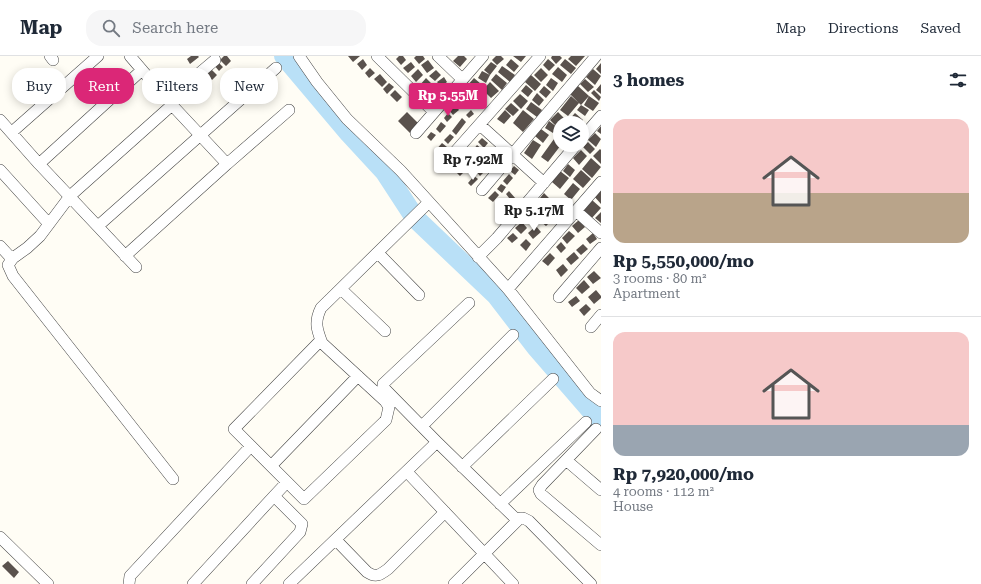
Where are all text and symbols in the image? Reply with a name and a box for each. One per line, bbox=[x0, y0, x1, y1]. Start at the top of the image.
search box bbox=[86, 10, 366, 46]
text: Map bbox=[20, 16, 62, 39]
icon: search bbox=[100, 17, 122, 39]
text: Search here bbox=[132, 19, 218, 37]
text: Map bbox=[776, 20, 806, 36]
text: Directions bbox=[828, 20, 898, 36]
text: Saved bbox=[920, 20, 961, 36]
chip: Buy bbox=[12, 68, 66, 104]
chip: Rent bbox=[74, 68, 134, 104]
chip: Filters bbox=[142, 68, 212, 104]
chip: New bbox=[220, 68, 278, 104]
icon: filters bbox=[947, 69, 969, 91]
text: 3 homes bbox=[613, 70, 684, 90]
pin: Rp 5.55M bbox=[407, 83, 489, 117]
text: Rp 5.55M bbox=[418, 88, 478, 103]
map controls bbox=[553, 116, 589, 152]
button: layers bbox=[553, 116, 589, 152]
icon: home bbox=[755, 145, 827, 217]
pin: Rp 7.92M bbox=[432, 147, 514, 181]
text: Rp 7.92M bbox=[443, 152, 503, 167]
pin: Rp 5.17M bbox=[493, 198, 575, 232]
text: Rp 5.17M bbox=[504, 203, 564, 218]
text: Rp 5,550,000/mo bbox=[613, 251, 754, 271]
text: 3 rooms · 80 m² bbox=[613, 271, 707, 286]
text: Apartment bbox=[613, 286, 680, 301]
icon: home bbox=[755, 358, 827, 430]
text: Rp 7,920,000/mo bbox=[613, 464, 754, 484]
text: 4 rooms · 112 m² bbox=[613, 484, 714, 499]
text: House bbox=[613, 499, 653, 514]

